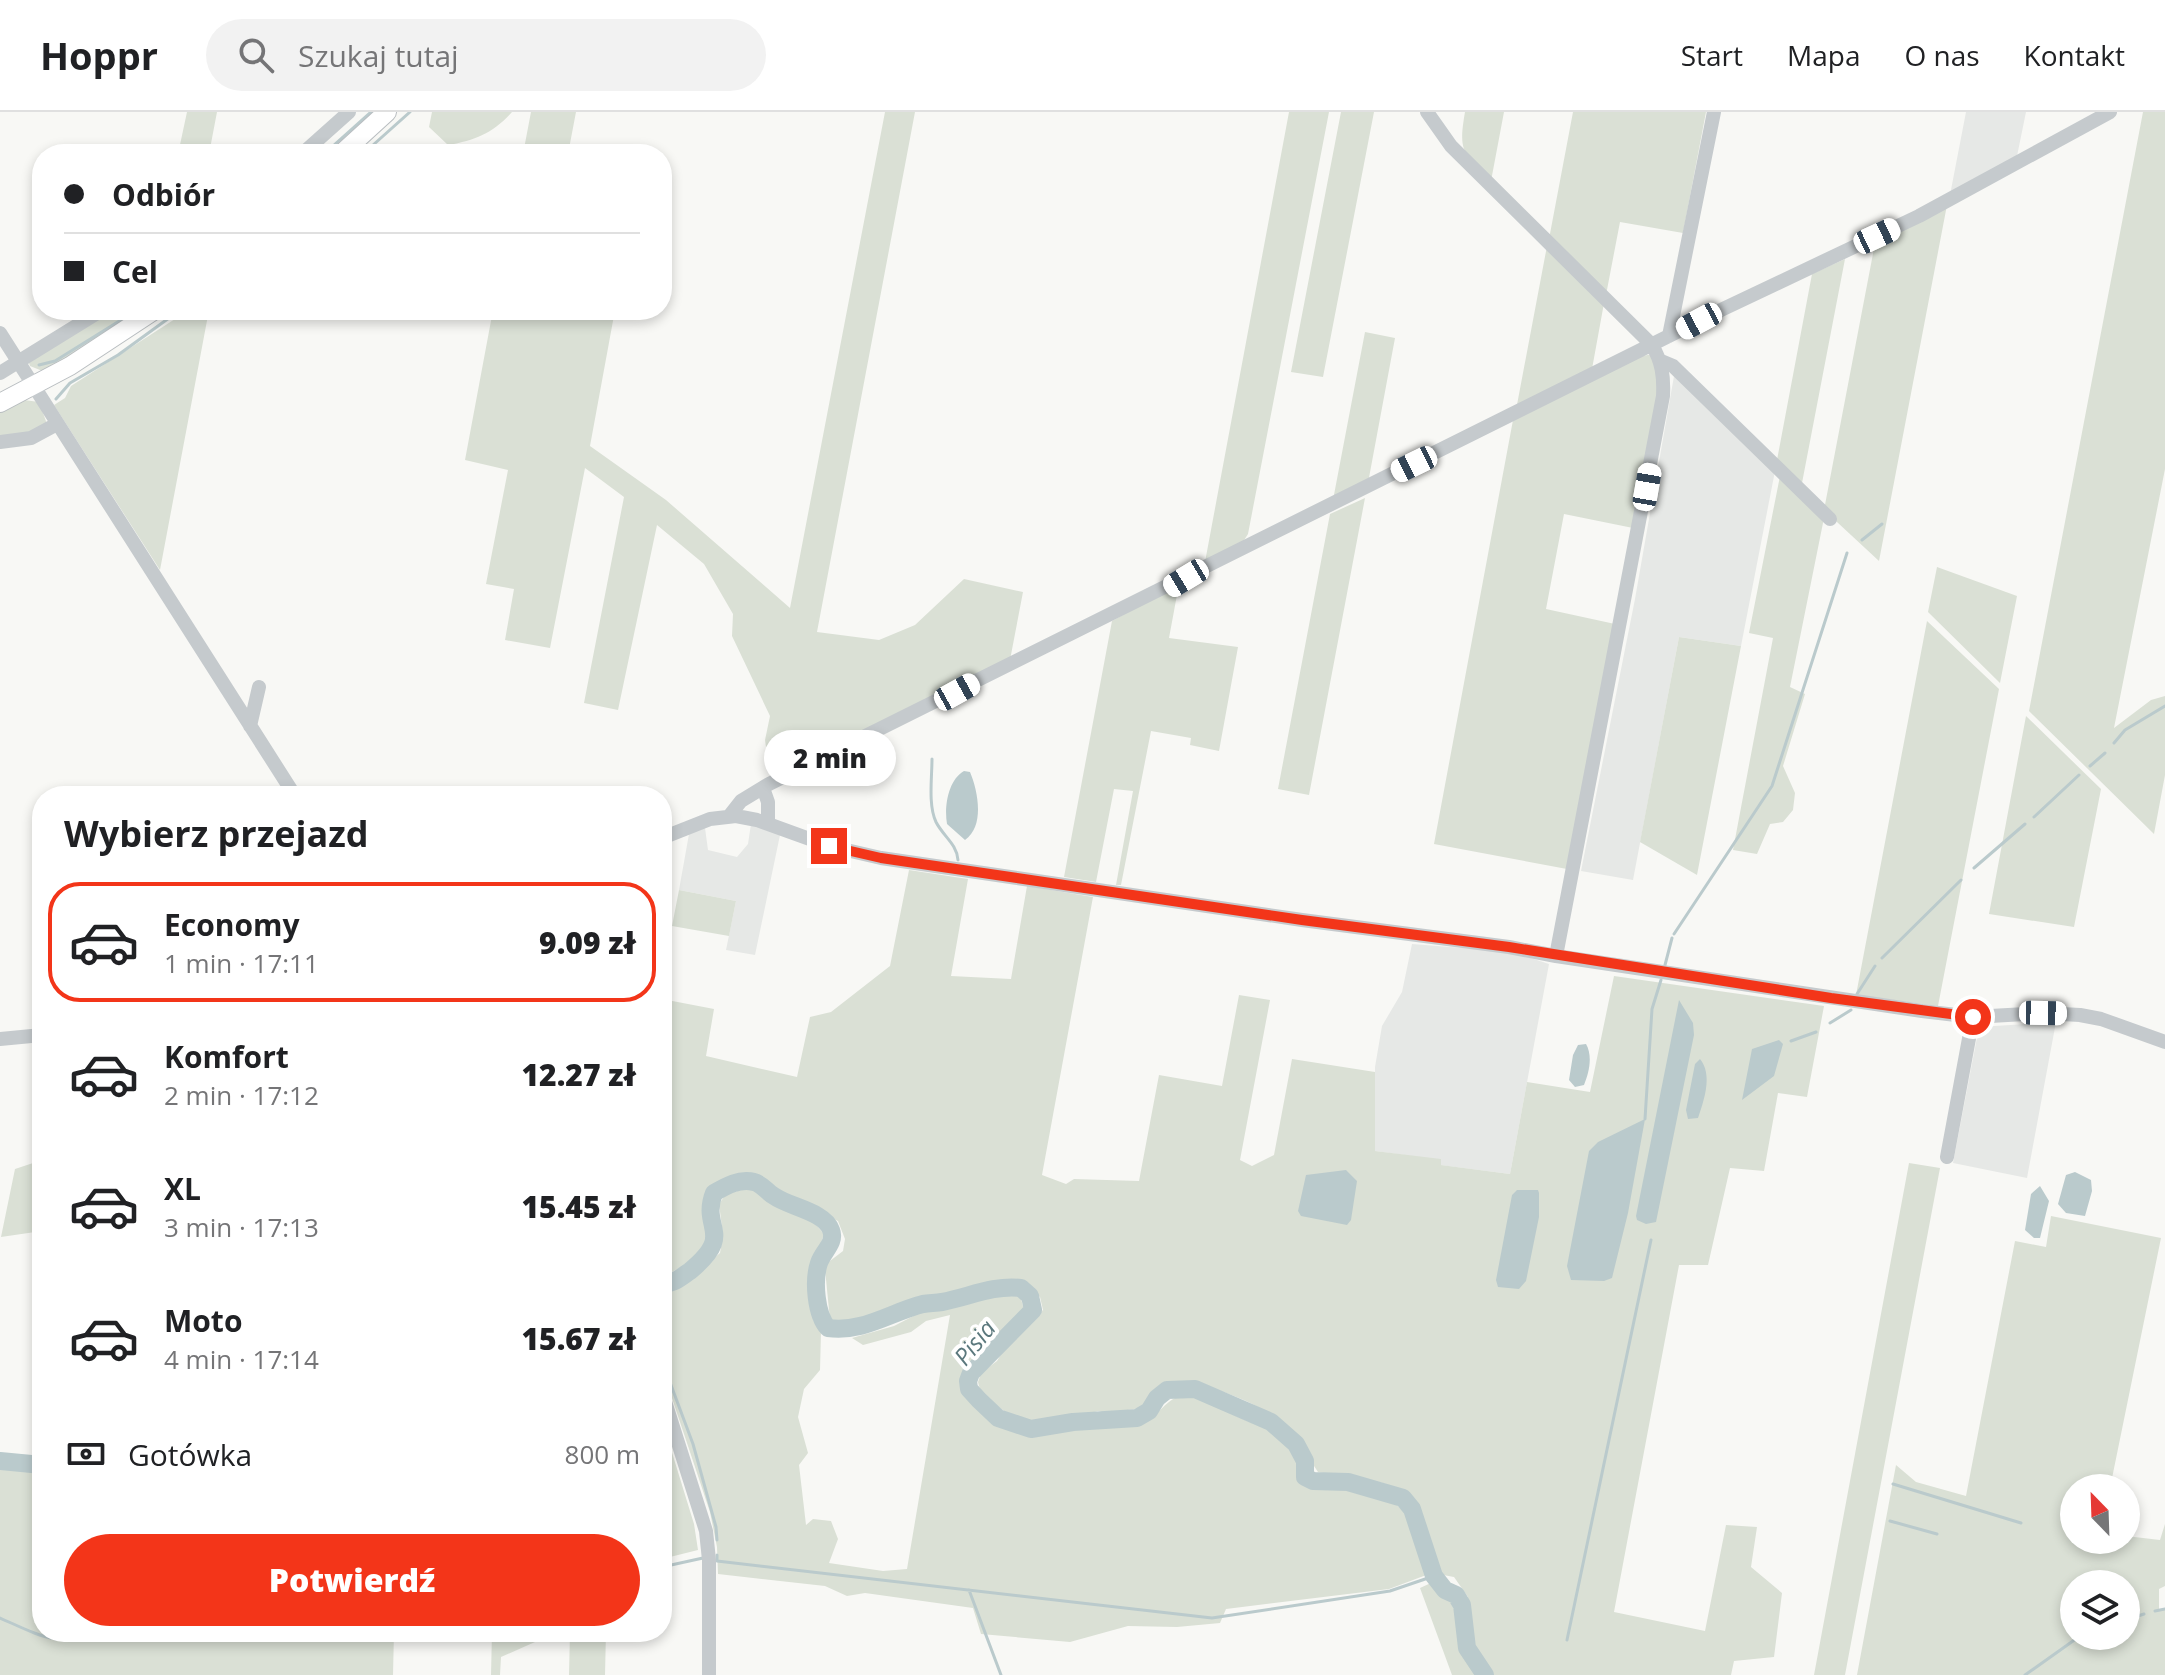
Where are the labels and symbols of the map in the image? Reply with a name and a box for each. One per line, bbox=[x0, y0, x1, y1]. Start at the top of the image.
car bbox=[1850, 215, 1904, 257]
car bbox=[1672, 299, 1726, 343]
car bbox=[1387, 443, 1441, 485]
car bbox=[1631, 461, 1663, 513]
car bbox=[1159, 555, 1213, 601]
car bbox=[930, 670, 984, 714]
callout: 2 min bbox=[763, 730, 895, 786]
route end bbox=[811, 828, 847, 864]
route start bbox=[1955, 999, 1991, 1035]
car bbox=[2019, 1001, 2067, 1025]
water label: Pisia bbox=[946, 1312, 1003, 1372]
north arrow bbox=[2060, 1474, 2140, 1554]

